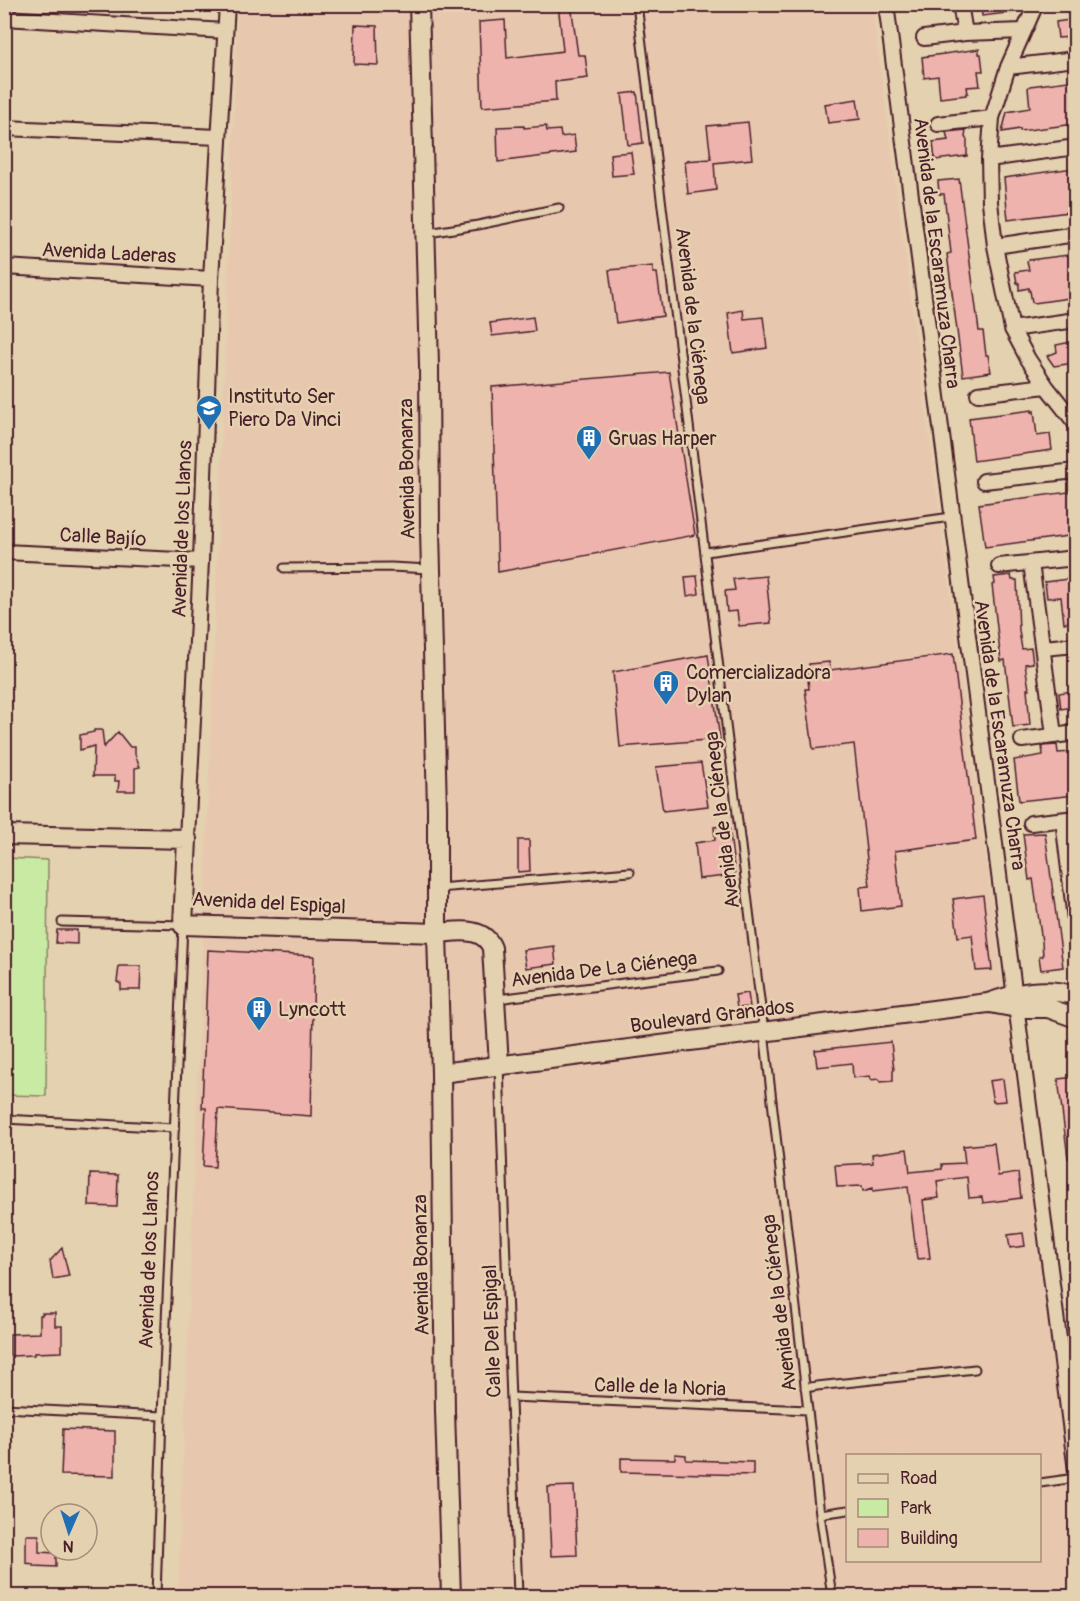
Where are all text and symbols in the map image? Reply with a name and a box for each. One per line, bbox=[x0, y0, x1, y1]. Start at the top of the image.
street label: Avenida de la Escaramuza Charra bbox=[908, 116, 966, 390]
street label: Avenida de la Ciénega bbox=[670, 226, 716, 406]
street label: Avenida Laderas bbox=[41, 237, 177, 269]
place label: Instituto Ser Piero Da Vinci bbox=[228, 384, 341, 432]
school or university icon: Instituto Ser Piero Da Vinci bbox=[194, 393, 224, 431]
street label: Avenida Bonanza bbox=[393, 398, 421, 540]
building icon: Gruas Harper bbox=[574, 423, 604, 461]
place label: Gruas Harper bbox=[608, 426, 717, 451]
street label: Avenida de los Llanos bbox=[166, 440, 198, 618]
street label: Calle Bajío bbox=[59, 522, 147, 552]
street label: Avenida de la Escaramuza Charra bbox=[969, 598, 1031, 872]
place label: Comercializadora Dylan bbox=[686, 660, 831, 708]
building icon: Comercializadora Dylan bbox=[651, 668, 681, 706]
street label: Avenida de la Ciénega bbox=[699, 730, 745, 910]
street label: Avenida del Espigal bbox=[191, 886, 347, 920]
street label: Avenida De La Ciénega bbox=[510, 945, 698, 993]
building icon: Lyncott bbox=[244, 994, 274, 1032]
street label: Boulevard Granados bbox=[629, 994, 795, 1038]
place label: Lyncott bbox=[278, 997, 347, 1022]
street label: Avenida de los Llanos bbox=[133, 1171, 165, 1349]
street label: Avenida Bonanza bbox=[407, 1194, 435, 1336]
street label: Avenida de la Ciénega bbox=[756, 1213, 802, 1393]
street label: Calle Del Espigal bbox=[477, 1264, 507, 1398]
street label: Calle de la Noria bbox=[593, 1372, 727, 1402]
legend bbox=[846, 1454, 1041, 1562]
text: Road bbox=[900, 1467, 937, 1490]
text: Park bbox=[900, 1497, 932, 1520]
north arrow bbox=[39, 1502, 99, 1562]
text: Building bbox=[900, 1527, 958, 1550]
text: N bbox=[62, 1536, 74, 1556]

